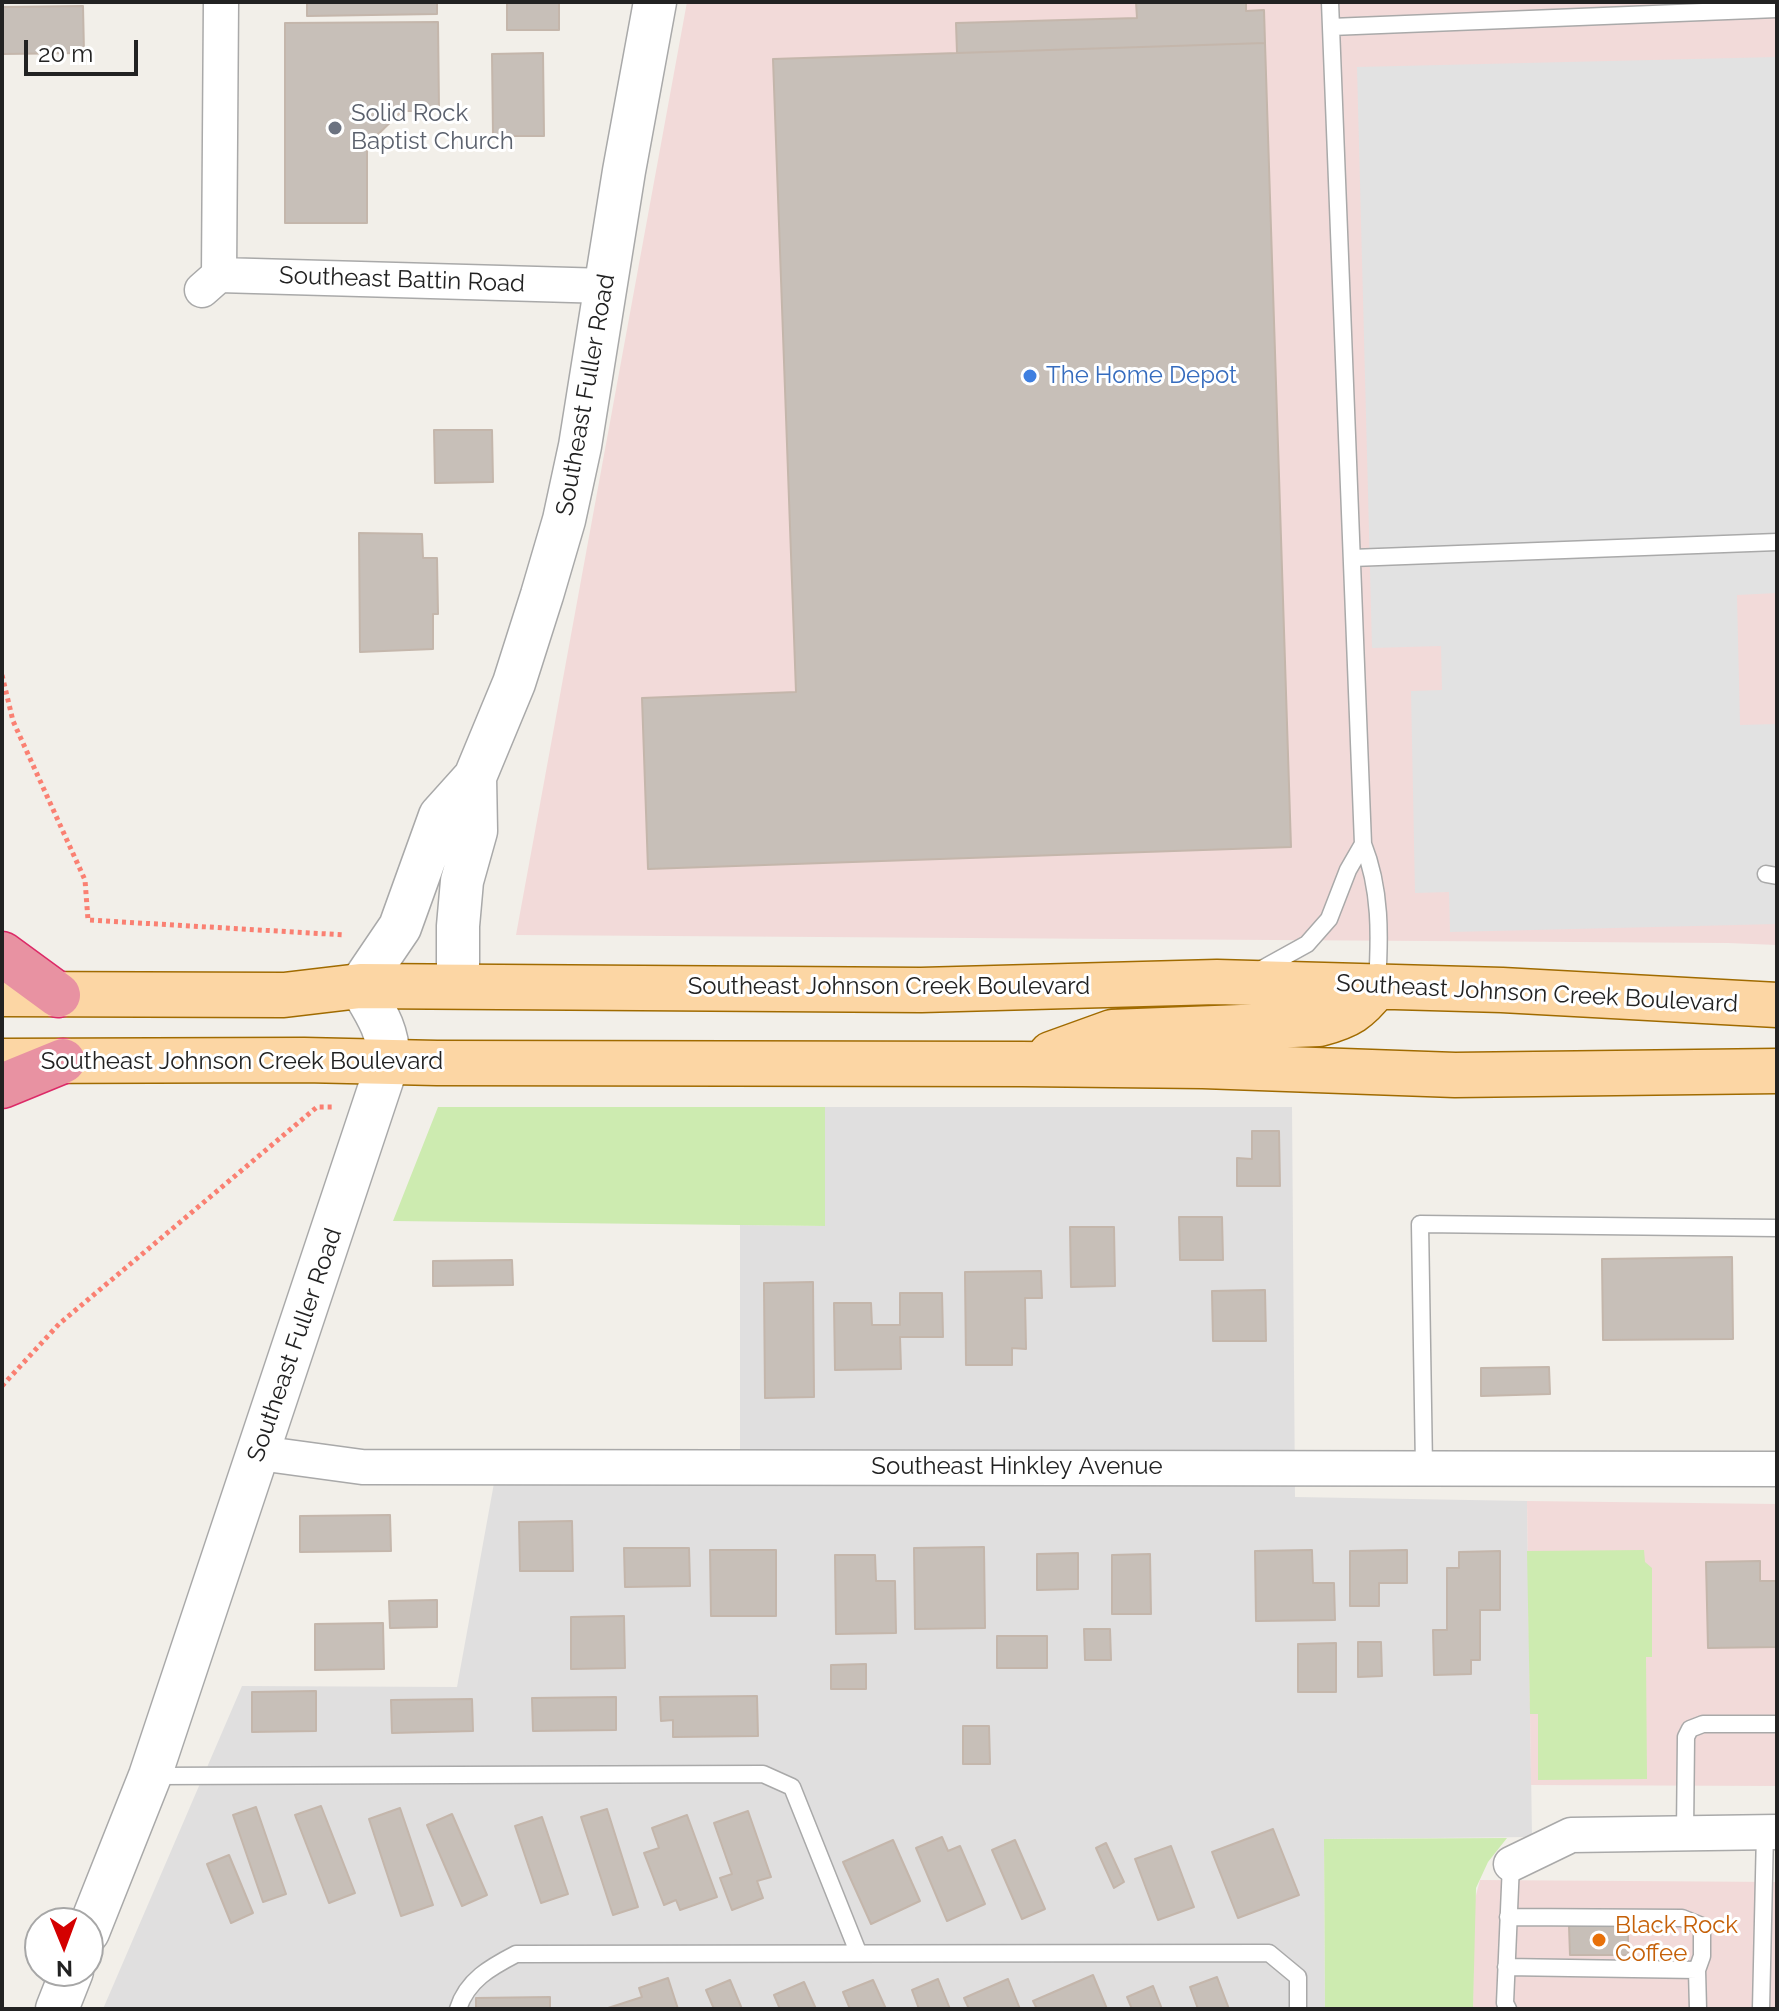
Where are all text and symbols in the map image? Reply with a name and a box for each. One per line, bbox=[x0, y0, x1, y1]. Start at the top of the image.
scale bar bbox=[28, 24, 142, 74]
text: 20 m bbox=[38, 39, 93, 68]
place label: Solid Rock Baptist Church bbox=[351, 100, 514, 156]
marker: Solid Rock Baptist Church bbox=[326, 119, 344, 137]
street label: Southeast Battin Road bbox=[279, 261, 525, 299]
street label: Southeast Fuller Road bbox=[551, 272, 621, 518]
place label: The Home Depot bbox=[1046, 362, 1237, 390]
marker: The Home Depot bbox=[1021, 367, 1039, 385]
street label: Southeast Johnson Creek Boulevard bbox=[1335, 969, 1739, 1019]
street label: Southeast Johnson Creek Boulevard bbox=[688, 973, 1090, 1001]
street label: Southeast Johnson Creek Boulevard bbox=[41, 1048, 443, 1076]
street label: Southeast Fuller Road bbox=[242, 1225, 348, 1465]
street label: Southeast Hinkley Avenue bbox=[871, 1453, 1163, 1481]
north arrow bbox=[24, 1907, 104, 1987]
place label: Black Rock Coffee bbox=[1615, 1912, 1738, 1968]
marker: Black Rock Coffee bbox=[1590, 1931, 1608, 1949]
text: N bbox=[56, 1956, 73, 1982]

